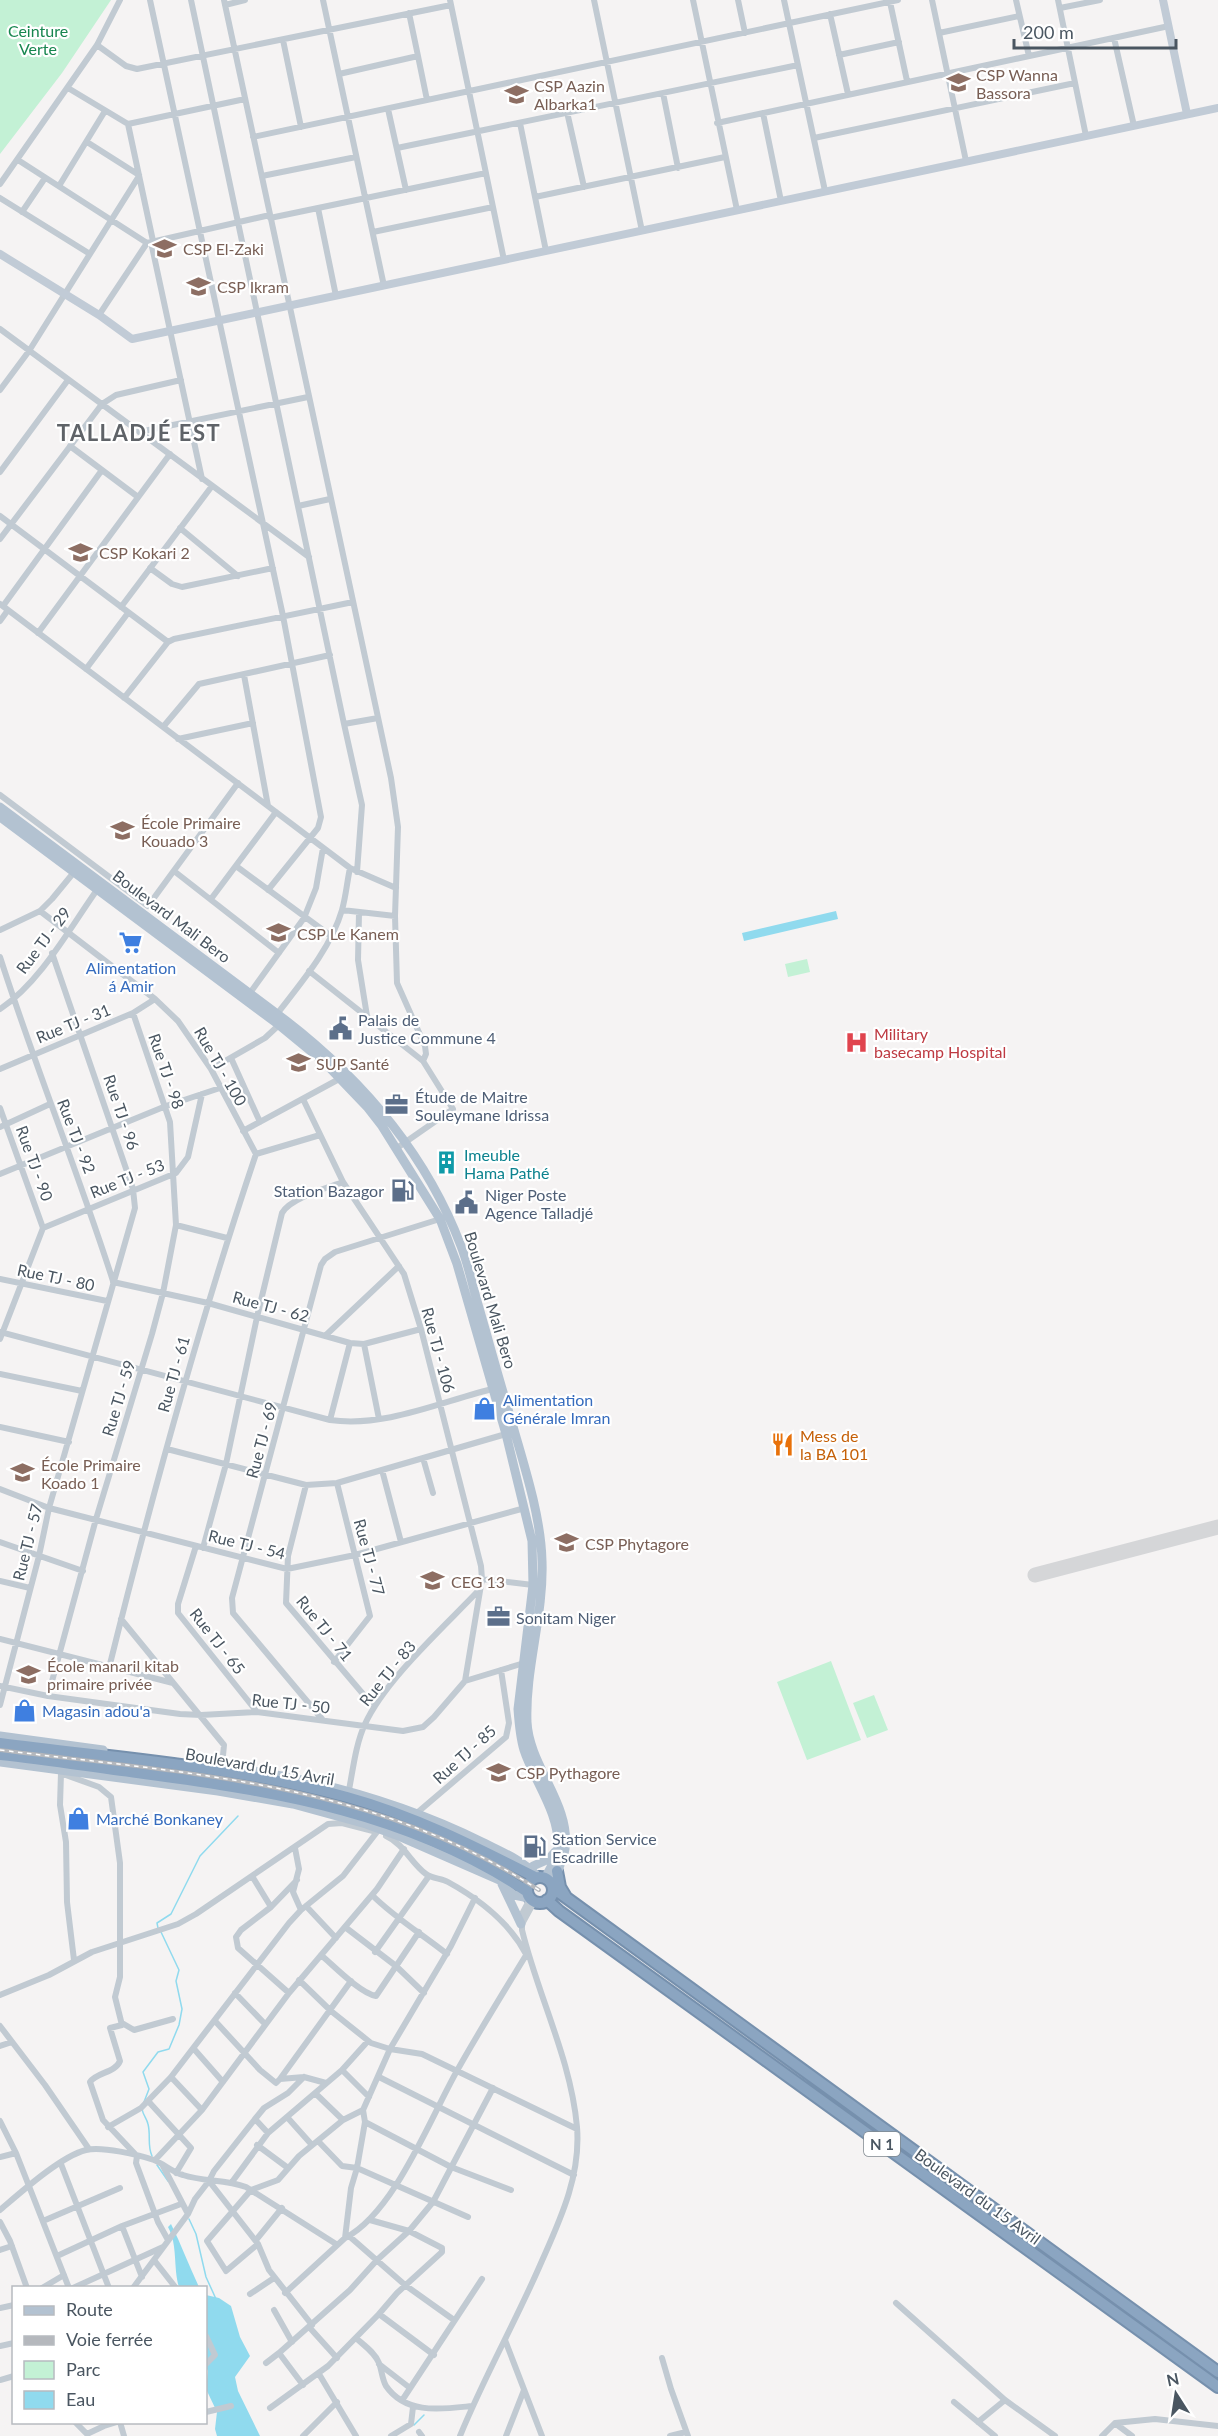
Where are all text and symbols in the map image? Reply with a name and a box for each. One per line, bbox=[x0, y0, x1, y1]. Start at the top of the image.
scale bar bbox=[1014, 12, 1176, 50]
park label: Ceinture Verte bbox=[8, 21, 68, 58]
text: 200 m bbox=[1023, 21, 1074, 43]
place label: CSP Wanna Bassora bbox=[976, 65, 1058, 102]
school or university icon: CSP Wanna Bassora bbox=[945, 70, 971, 96]
place label: CSP Aazin Albarka1 bbox=[534, 76, 605, 113]
school or university icon: CSP Aazin Albarka1 bbox=[503, 81, 529, 107]
school or university icon: CSP El-Zaki bbox=[152, 235, 178, 261]
place label: CSP El-Zaki bbox=[183, 239, 264, 258]
school or university icon: CSP Ikram bbox=[186, 273, 212, 299]
place label: CSP Ikram bbox=[217, 277, 289, 296]
district label: TALLADJÉ EST bbox=[57, 419, 221, 446]
school or university icon: CSP Kokari 2 bbox=[68, 539, 94, 565]
place label: CSP Kokari 2 bbox=[99, 543, 190, 562]
place label: École Primaire Kouado 3 bbox=[141, 813, 241, 850]
school or university icon: École Primaire Kouado 3 bbox=[110, 818, 136, 844]
street label: Boulevard Mali Bero bbox=[109, 866, 235, 966]
street label: Rue TJ - 29 bbox=[12, 903, 74, 977]
school or university icon: CSP Le Kanem bbox=[266, 920, 292, 946]
place label: CSP Le Kanem bbox=[297, 924, 399, 943]
supermarket icon: Alimentation á Amir bbox=[118, 929, 144, 955]
place label: Alimentation á Amir bbox=[86, 958, 176, 995]
street label: Rue TJ - 31 bbox=[33, 999, 113, 1047]
place label: Palais de Justice Commune 4 bbox=[358, 1010, 496, 1047]
public building icon: Palais de Justice Commune 4 bbox=[327, 1015, 353, 1041]
street label: Rue TJ - 100 bbox=[191, 1023, 251, 1109]
place label: Military basecamp Hospital bbox=[874, 1024, 1006, 1061]
hospital icon: Military basecamp Hospital bbox=[843, 1029, 869, 1055]
street label: Rue TJ - 98 bbox=[145, 1031, 189, 1111]
school or university icon: SUP Santé bbox=[285, 1050, 311, 1076]
place label: SUP Santé bbox=[316, 1054, 389, 1073]
street label: Rue TJ - 96 bbox=[100, 1072, 144, 1152]
place label: Étude de Maitre Souleymane Idrissa bbox=[415, 1087, 549, 1124]
office icon: Étude de Maitre Souleymane Idrissa bbox=[384, 1092, 410, 1118]
street label: Rue TJ - 92 bbox=[54, 1096, 100, 1176]
street label: Rue TJ - 90 bbox=[13, 1123, 57, 1203]
place label: Imeuble Hama Pathé bbox=[464, 1145, 549, 1182]
building icon: Imeuble Hama Pathé bbox=[433, 1150, 459, 1176]
street label: Rue TJ - 53 bbox=[87, 1154, 167, 1202]
fuel station icon: Station Bazagor bbox=[389, 1177, 415, 1203]
place label: Station Bazagor bbox=[274, 1181, 384, 1200]
place label: Niger Poste Agence Talladjé bbox=[485, 1185, 593, 1222]
public building icon: Niger Poste Agence Talladjé bbox=[454, 1190, 480, 1216]
street label: Boulevard Mali Bero bbox=[461, 1229, 521, 1371]
street label: Rue TJ - 80 bbox=[16, 1260, 96, 1294]
street label: Rue TJ - 62 bbox=[231, 1287, 311, 1325]
street label: Rue TJ - 106 bbox=[418, 1305, 460, 1395]
street label: Rue TJ - 61 bbox=[153, 1334, 193, 1414]
street label: Rue TJ - 59 bbox=[97, 1358, 139, 1438]
place label: Alimentation Générale Imran bbox=[503, 1390, 610, 1427]
shop icon: Alimentation Générale Imran bbox=[472, 1395, 498, 1421]
street label: Rue TJ - 69 bbox=[242, 1400, 280, 1480]
place label: Mess de la BA 101 bbox=[800, 1426, 868, 1463]
restaurant icon: Mess de la BA 101 bbox=[769, 1431, 795, 1457]
place label: École Primaire Koado 1 bbox=[41, 1455, 141, 1492]
school or university icon: École Primaire Koado 1 bbox=[10, 1460, 36, 1486]
street label: Rue TJ - 57 bbox=[8, 1502, 46, 1582]
street label: Rue TJ - 77 bbox=[351, 1517, 389, 1597]
street label: Rue TJ - 54 bbox=[207, 1525, 287, 1563]
school or university icon: CSP Phytagore bbox=[554, 1530, 580, 1556]
place label: CSP Phytagore bbox=[585, 1534, 689, 1553]
school or university icon: CEG 13 bbox=[420, 1568, 446, 1594]
place label: CEG 13 bbox=[451, 1572, 505, 1591]
street label: Rue TJ - 71 bbox=[293, 1592, 357, 1664]
street label: Rue TJ - 65 bbox=[186, 1604, 250, 1678]
office icon: Sonitam Niger bbox=[485, 1604, 511, 1630]
place label: Sonitam Niger bbox=[516, 1608, 616, 1627]
street label: Rue TJ - 83 bbox=[355, 1637, 419, 1709]
place label: École manaril kitab primaire privée bbox=[47, 1656, 179, 1693]
school or university icon: École manaril kitab primaire privée bbox=[16, 1661, 42, 1687]
street label: Rue TJ - 50 bbox=[251, 1689, 331, 1717]
shop icon: Magasin adou'a bbox=[11, 1697, 37, 1723]
place label: Magasin adou'a bbox=[42, 1701, 151, 1720]
street label: Rue TJ - 85 bbox=[428, 1721, 500, 1787]
street label: Boulevard du 15 Avril bbox=[184, 1744, 336, 1788]
school or university icon: CSP Pythagore bbox=[485, 1759, 511, 1785]
place label: CSP Pythagore bbox=[516, 1763, 620, 1782]
shop icon: Marché Bonkaney bbox=[65, 1805, 91, 1831]
place label: Marché Bonkaney bbox=[96, 1809, 224, 1828]
place label: Station Service Escadrille bbox=[552, 1829, 657, 1866]
fuel station icon: Station Service Escadrille bbox=[521, 1834, 547, 1860]
road number: N 1 bbox=[864, 2132, 900, 2156]
street label: Boulevard du 15 Avril bbox=[911, 2144, 1045, 2248]
legend bbox=[12, 2286, 207, 2424]
text: Route bbox=[66, 2298, 113, 2320]
text: Voie ferrée bbox=[66, 2328, 153, 2350]
text: Parc bbox=[66, 2358, 101, 2380]
north arrow bbox=[1146, 2364, 1206, 2424]
text: N bbox=[1165, 2368, 1181, 2389]
text: Eau bbox=[66, 2388, 95, 2410]

